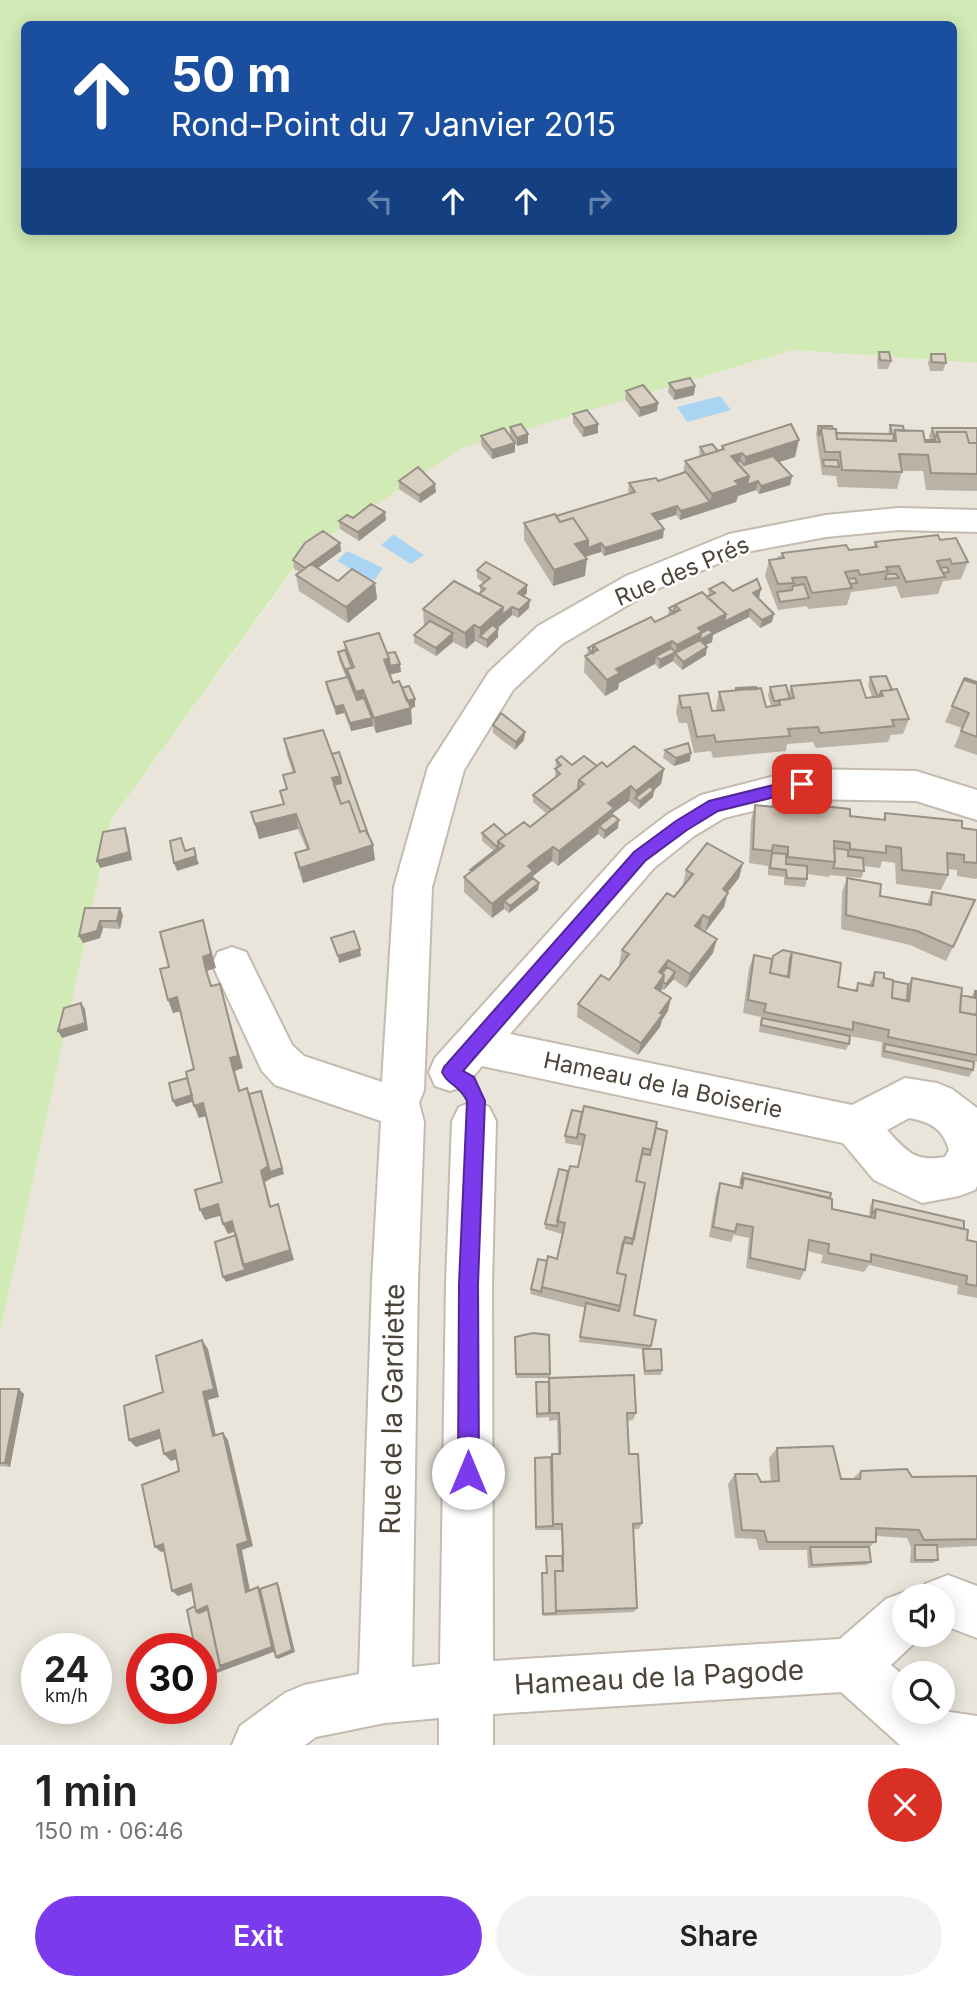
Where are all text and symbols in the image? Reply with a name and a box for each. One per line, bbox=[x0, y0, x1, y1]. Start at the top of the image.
text: 50 m bbox=[171, 45, 292, 104]
icon: ahead bbox=[56, 49, 147, 140]
text: Rond-Point du 7 Janvier 2015 bbox=[171, 105, 616, 144]
icon: left bbox=[361, 182, 399, 220]
icon: ahead bbox=[434, 182, 472, 220]
icon: ahead bbox=[507, 182, 545, 220]
icon: right bbox=[580, 182, 618, 220]
street label: Rue des Prés bbox=[611, 530, 753, 612]
pin bbox=[772, 754, 832, 814]
icon: arrive bbox=[783, 765, 821, 803]
street label: Hameau de la Boiserie bbox=[541, 1046, 785, 1124]
street label: Rue de la Gardiette bbox=[373, 1283, 411, 1535]
position arrow bbox=[431, 1436, 505, 1510]
map controls bbox=[892, 1584, 955, 1724]
button: sound bbox=[892, 1584, 955, 1647]
speed limit sign: 30 bbox=[126, 1633, 217, 1724]
text: 24 bbox=[44, 1648, 89, 1690]
street label: Hameau de la Pagode bbox=[513, 1652, 805, 1702]
button: search bbox=[892, 1661, 955, 1724]
text: km/h bbox=[45, 1685, 88, 1706]
text: 1 min bbox=[35, 1765, 138, 1816]
button: close bbox=[868, 1768, 942, 1842]
text: 150 m · 06:46 bbox=[35, 1817, 184, 1845]
button: Exit bbox=[35, 1896, 482, 1976]
button: Share bbox=[496, 1896, 942, 1976]

